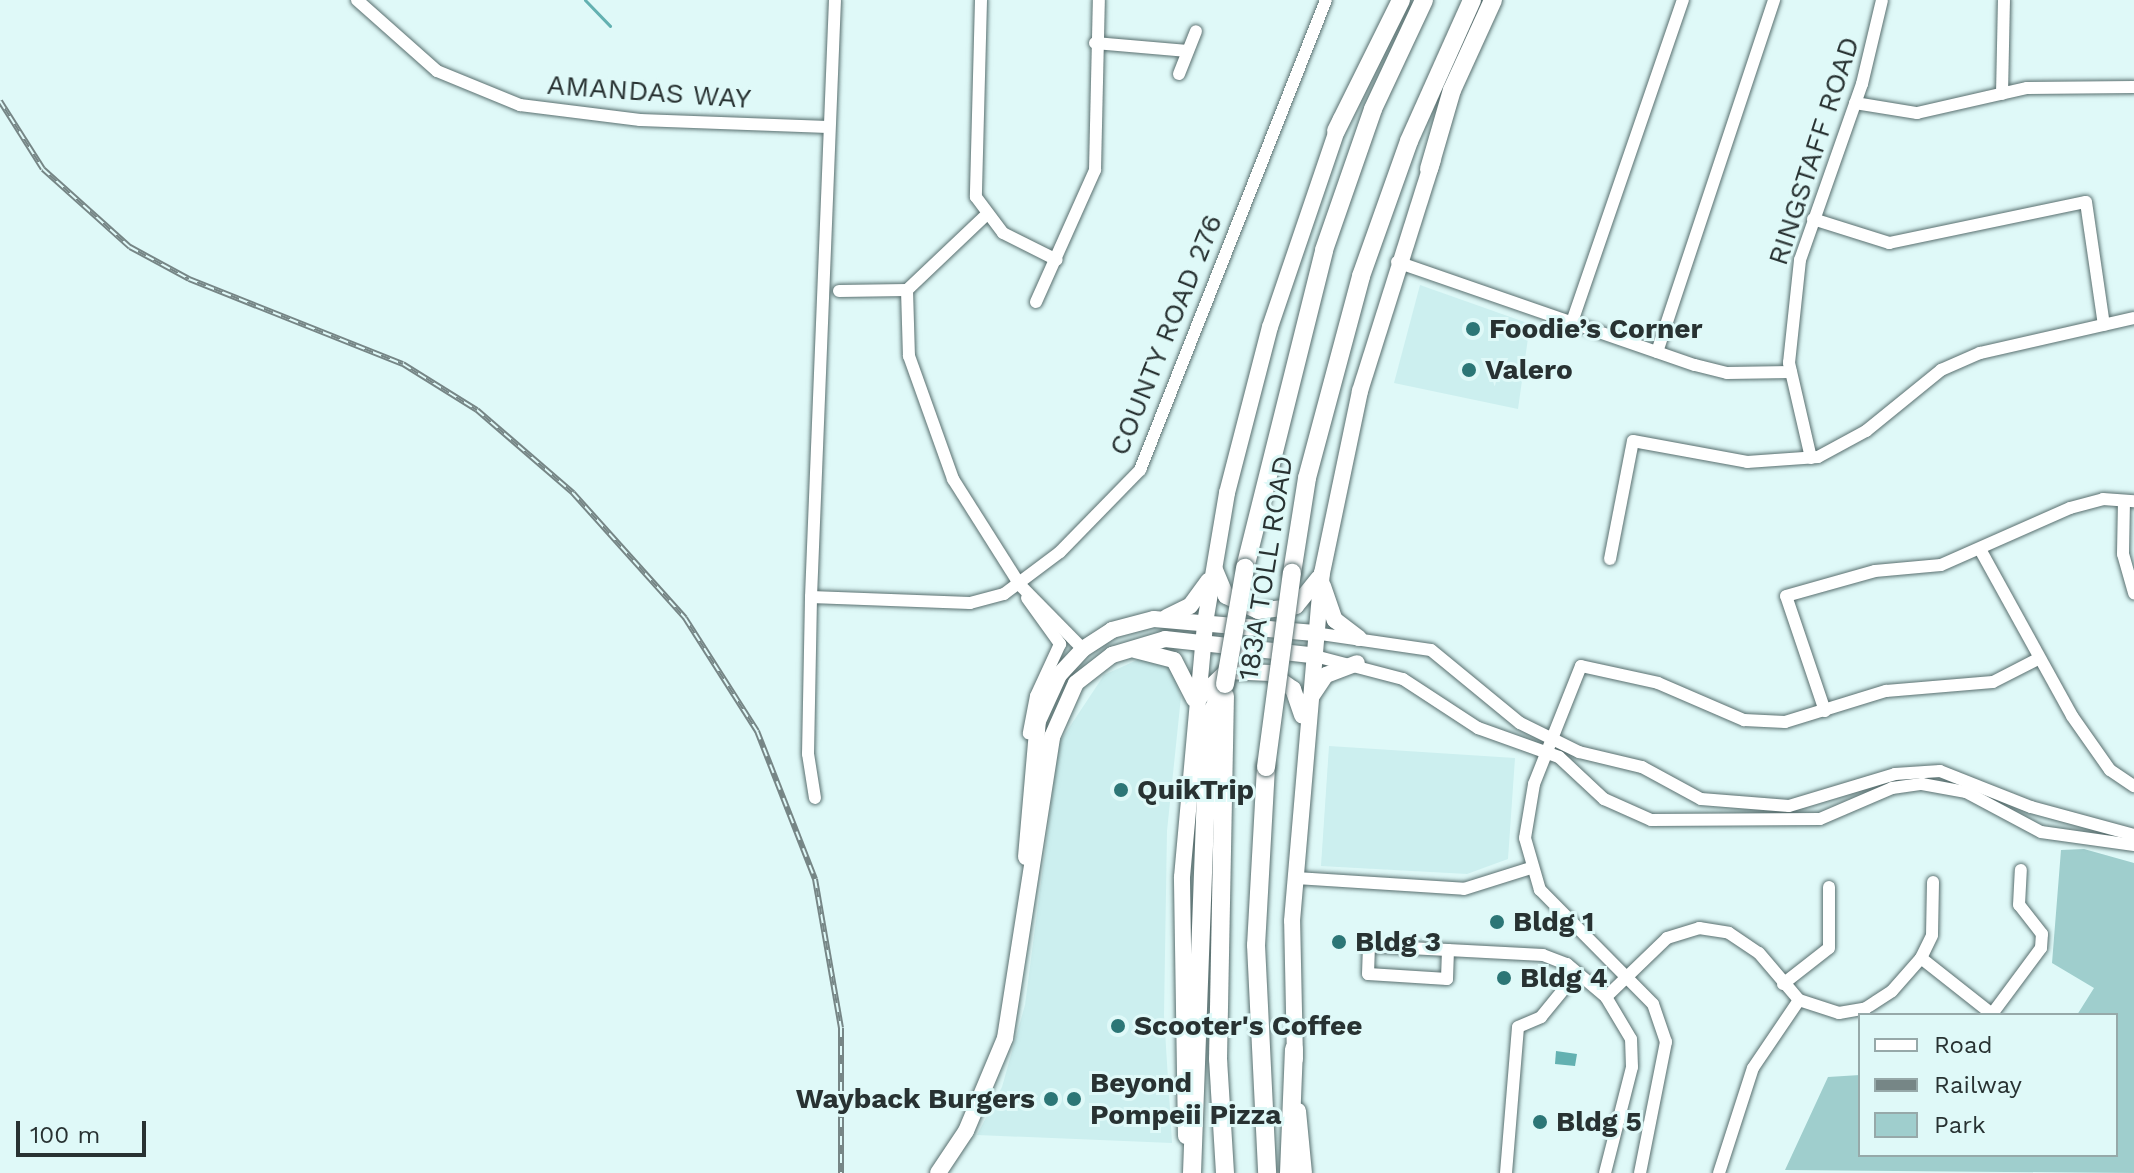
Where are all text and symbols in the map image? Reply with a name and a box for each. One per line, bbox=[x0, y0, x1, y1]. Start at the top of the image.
street label: RINGSTAFF ROAD bbox=[1761, 32, 1867, 270]
street label: AMANDAS WAY bbox=[545, 68, 753, 116]
street label: COUNTY ROAD 276 bbox=[1102, 209, 1230, 461]
place label: Foodie’s Corner bbox=[1489, 312, 1703, 346]
marker: Foodie’s Corner bbox=[1464, 320, 1482, 338]
place label: Valero bbox=[1485, 353, 1573, 387]
marker: Valero bbox=[1460, 361, 1478, 379]
street label: 183A TOLL ROAD bbox=[1231, 452, 1301, 684]
place label: QuikTrip bbox=[1137, 773, 1254, 807]
marker: QuikTrip bbox=[1112, 781, 1130, 799]
place label: Bldg 1 bbox=[1513, 905, 1595, 939]
marker: Bldg 1 bbox=[1488, 913, 1506, 931]
place label: Bldg 3 bbox=[1355, 925, 1441, 959]
marker: Bldg 3 bbox=[1330, 933, 1348, 951]
place label: Bldg 4 bbox=[1520, 961, 1608, 995]
marker: Bldg 4 bbox=[1495, 969, 1513, 987]
place label: Scooter's Coffee bbox=[1134, 1009, 1363, 1043]
legend bbox=[1858, 1013, 2118, 1157]
marker: Scooter's Coffee bbox=[1109, 1017, 1127, 1035]
text: Road bbox=[1934, 1031, 1993, 1059]
place label: Beyond Pompeii Pizza bbox=[1090, 1066, 1281, 1132]
text: Railway bbox=[1934, 1071, 2022, 1099]
place label: Wayback Burgers bbox=[795, 1082, 1035, 1116]
marker: Wayback Burgers bbox=[1042, 1090, 1060, 1108]
marker: Beyond Pompeii Pizza bbox=[1065, 1090, 1083, 1108]
scale bar bbox=[20, 1105, 150, 1155]
place label: Bldg 5 bbox=[1556, 1105, 1642, 1139]
text: Park bbox=[1934, 1111, 1986, 1139]
marker: Bldg 5 bbox=[1531, 1113, 1549, 1131]
text: 100 m bbox=[30, 1121, 100, 1149]

